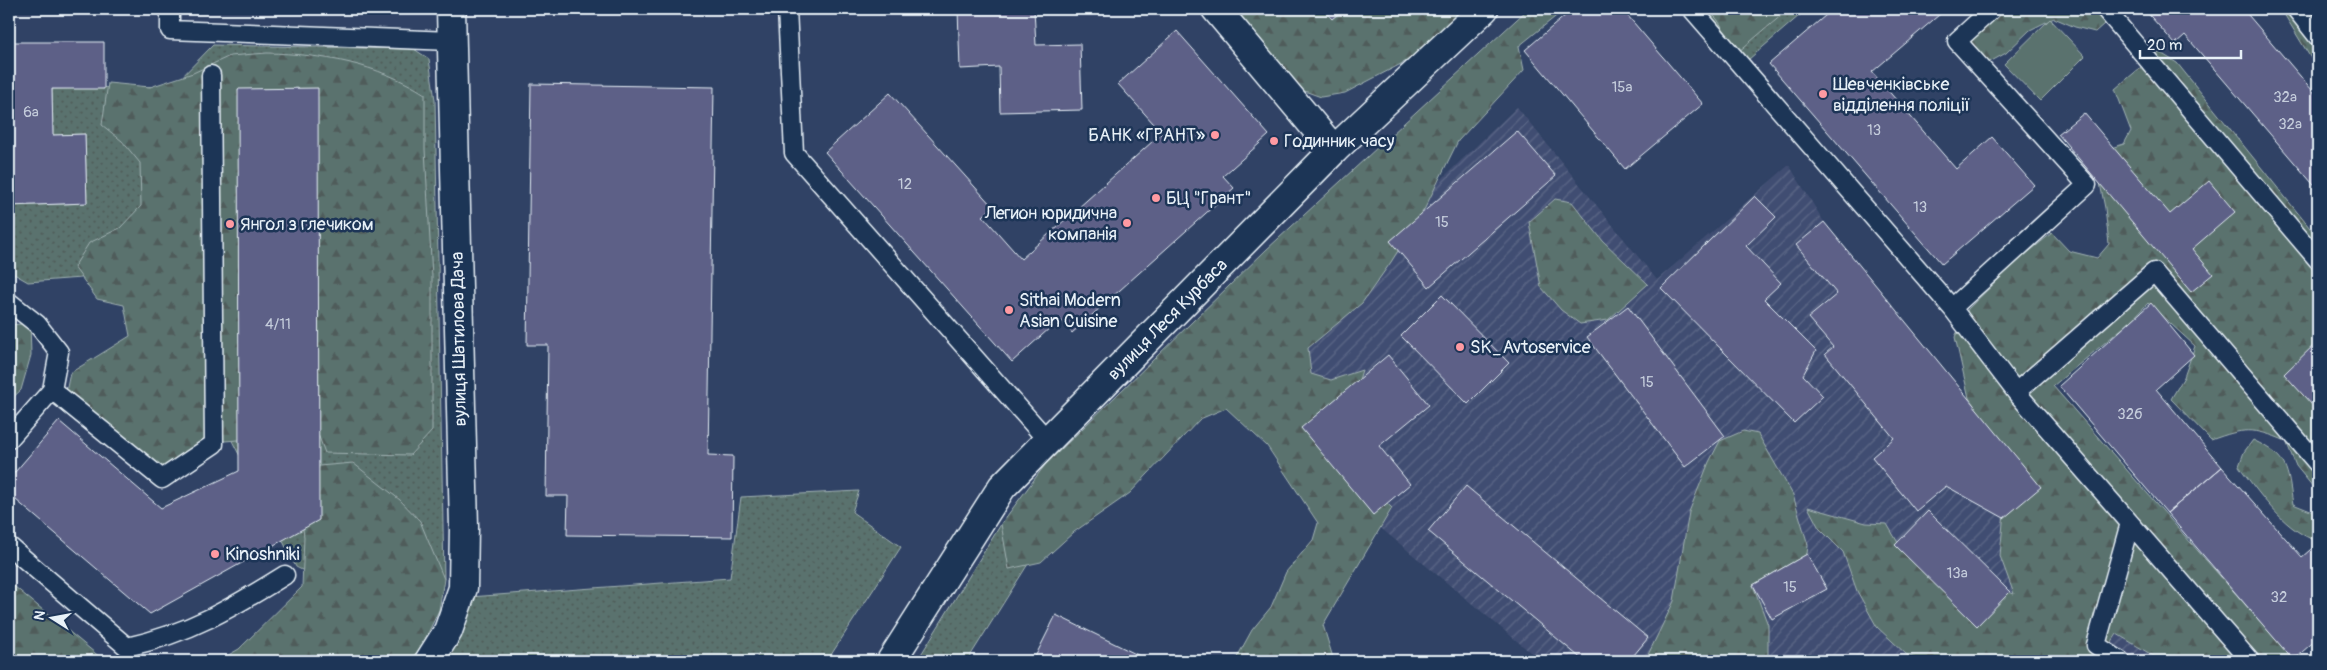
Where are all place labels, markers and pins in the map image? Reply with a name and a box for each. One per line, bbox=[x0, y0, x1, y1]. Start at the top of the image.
place label: Шевченківське відділення поліції bbox=[1833, 73, 1971, 117]
marker: Шевченківське відділення поліції bbox=[1817, 88, 1829, 100]
place label: БАНК «ГРАНТ» bbox=[1088, 124, 1205, 147]
marker: БАНК «ГРАНТ» bbox=[1209, 129, 1221, 141]
place label: Годинник часу bbox=[1284, 130, 1395, 153]
marker: Годинник часу bbox=[1268, 135, 1280, 147]
place label: БЦ "Грант" bbox=[1166, 187, 1252, 210]
marker: БЦ "Грант" bbox=[1150, 192, 1162, 204]
place label: Легион юридична компанія bbox=[984, 202, 1117, 246]
place label: Янгол з глечиком bbox=[240, 213, 374, 236]
marker: Легион юридична компанія bbox=[1121, 217, 1133, 229]
marker: Янгол з глечиком bbox=[224, 218, 236, 230]
place label: Sithai Modern Asian Cuisine bbox=[1019, 289, 1121, 333]
marker: Sithai Modern Asian Cuisine bbox=[1003, 304, 1015, 316]
place label: SK_Avtoservice bbox=[1470, 336, 1591, 359]
marker: SK_Avtoservice bbox=[1454, 341, 1466, 353]
place label: Kinoshniki bbox=[225, 543, 300, 566]
marker: Kinoshniki bbox=[209, 548, 221, 560]

